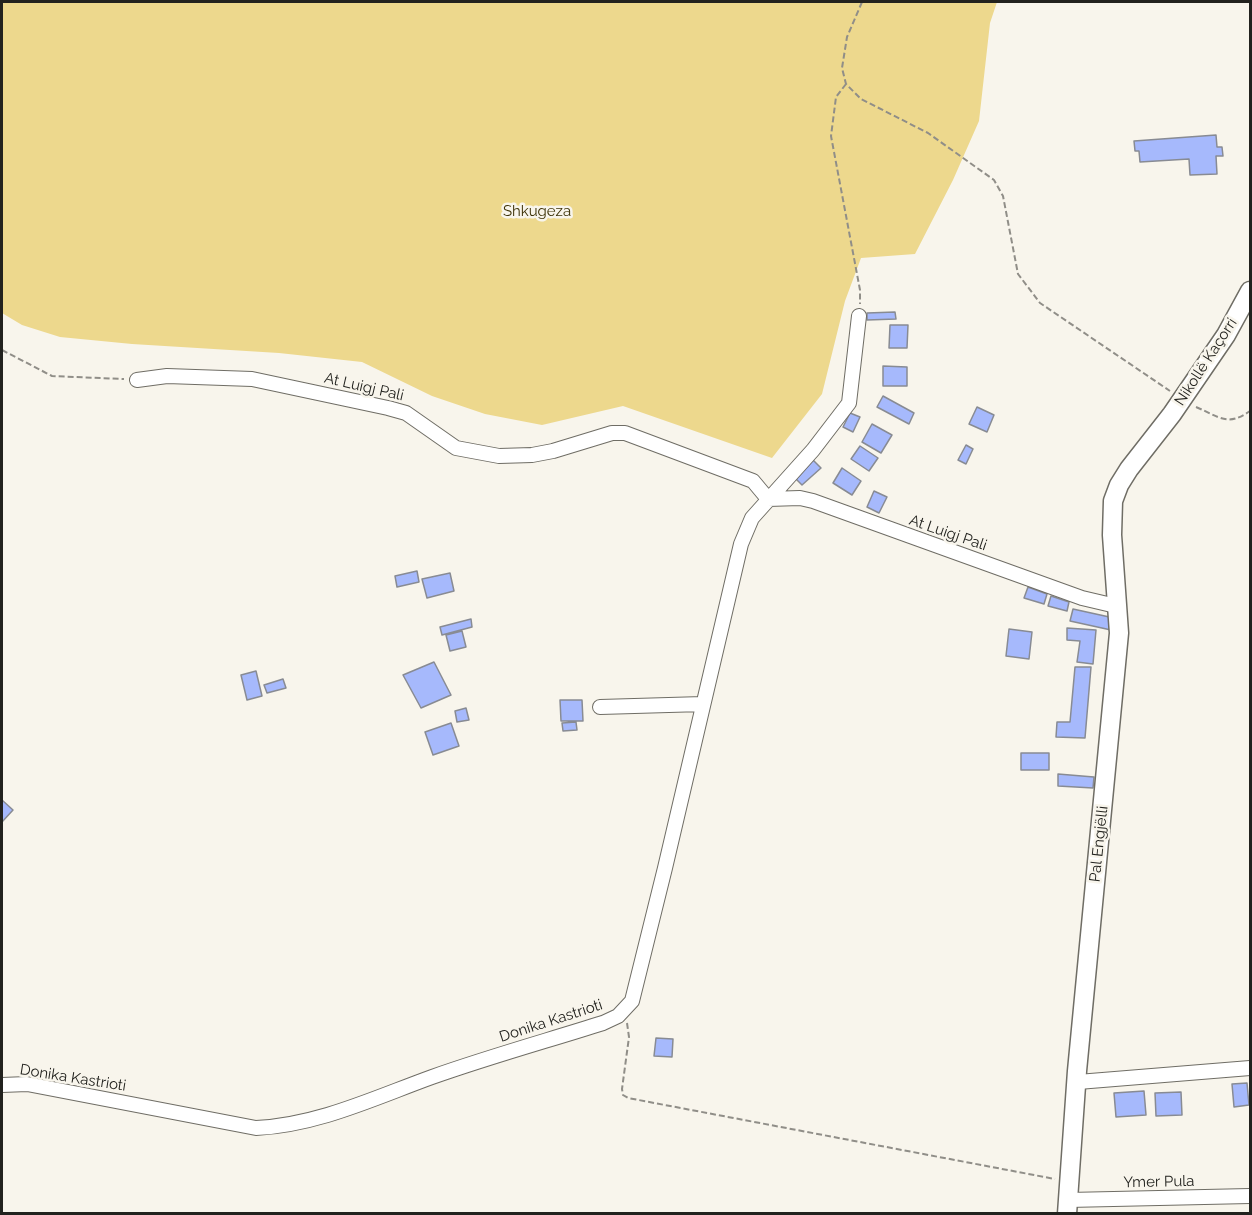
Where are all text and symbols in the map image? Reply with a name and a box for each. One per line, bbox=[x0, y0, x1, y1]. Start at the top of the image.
park label: Shkugeza bbox=[503, 202, 571, 220]
street label: Nikollë Kaçorri bbox=[1171, 315, 1241, 409]
street label: At Luigj Pali bbox=[322, 369, 406, 405]
street label: At Luigj Pali bbox=[907, 511, 989, 555]
street label: Pal Engjëlli bbox=[1086, 805, 1112, 883]
street label: Donika Kastrioti bbox=[497, 996, 605, 1046]
street label: Donika Kastrioti bbox=[19, 1061, 127, 1095]
street label: Ymer Pula bbox=[1123, 1172, 1195, 1192]

